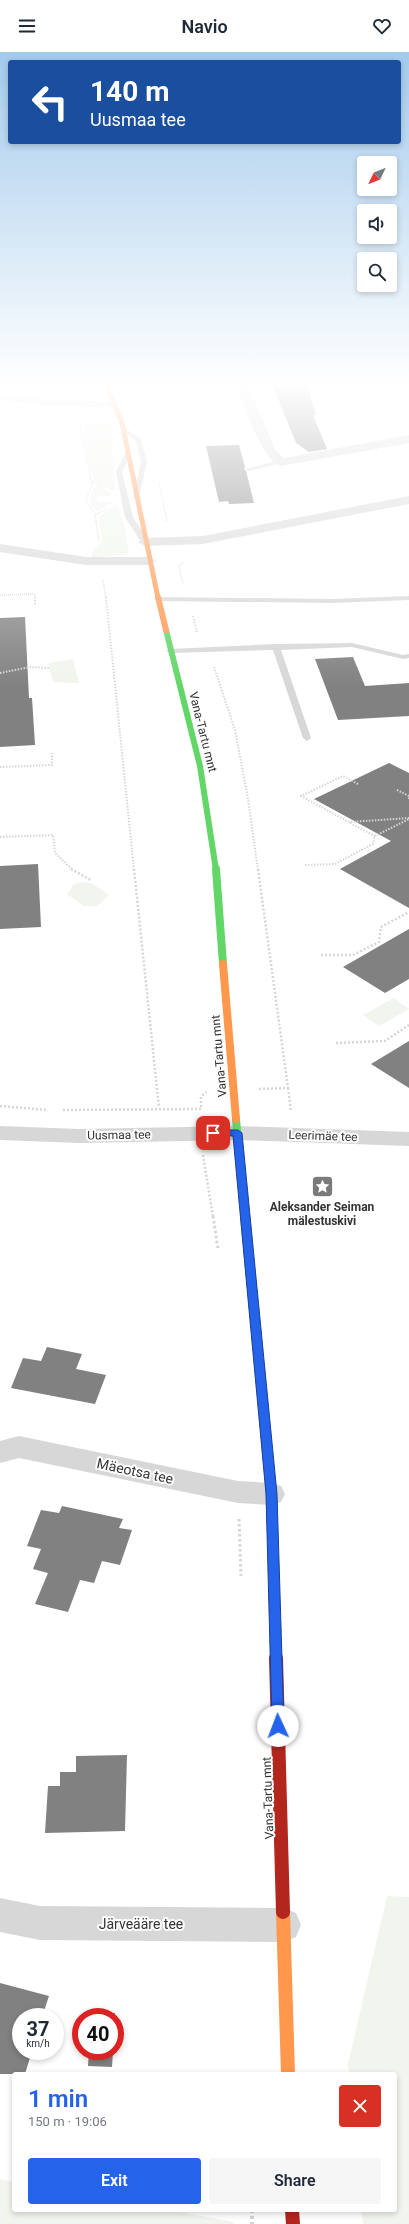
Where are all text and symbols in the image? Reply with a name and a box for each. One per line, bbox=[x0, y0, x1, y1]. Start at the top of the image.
icon: menu bbox=[16, 15, 38, 37]
icon: heart bbox=[371, 15, 393, 37]
text: Navio bbox=[181, 16, 228, 37]
text: 140 m bbox=[90, 75, 169, 108]
icon: left bbox=[24, 76, 76, 128]
text: Uusmaa tee bbox=[90, 109, 186, 130]
north arrow bbox=[357, 156, 397, 196]
map controls bbox=[357, 156, 397, 292]
button: sound bbox=[357, 204, 397, 244]
button: search bbox=[357, 252, 397, 292]
street label: Vana-Tartu mnt bbox=[186, 690, 220, 774]
street label: Vana-Tartu mnt bbox=[208, 1014, 230, 1098]
pin bbox=[196, 1116, 230, 1150]
icon: arrive bbox=[202, 1122, 224, 1144]
street label: Uusmaa tee bbox=[87, 1127, 151, 1143]
street label: Leerimäe tee bbox=[288, 1128, 358, 1144]
place icon: Aleksander Seiman mälestuskivi bbox=[309, 1173, 335, 1199]
place label: Aleksander Seiman mälestuskivi bbox=[270, 1200, 375, 1228]
street label: Mäeotsa tee bbox=[95, 1455, 175, 1487]
position arrow bbox=[257, 1705, 299, 1747]
street label: Vana-Tartu mnt bbox=[260, 1757, 276, 1839]
street label: Järveääre tee bbox=[99, 1916, 183, 1932]
speed limit sign: 40 bbox=[72, 2008, 124, 2060]
text: 37 bbox=[27, 2017, 49, 2041]
text: km/h bbox=[26, 2038, 50, 2049]
text: 1 min bbox=[28, 2085, 88, 2113]
button: close bbox=[339, 2085, 381, 2127]
text: 150 m · 19:06 bbox=[28, 2114, 107, 2129]
button: Exit bbox=[28, 2158, 201, 2204]
button: Share bbox=[209, 2158, 381, 2204]

